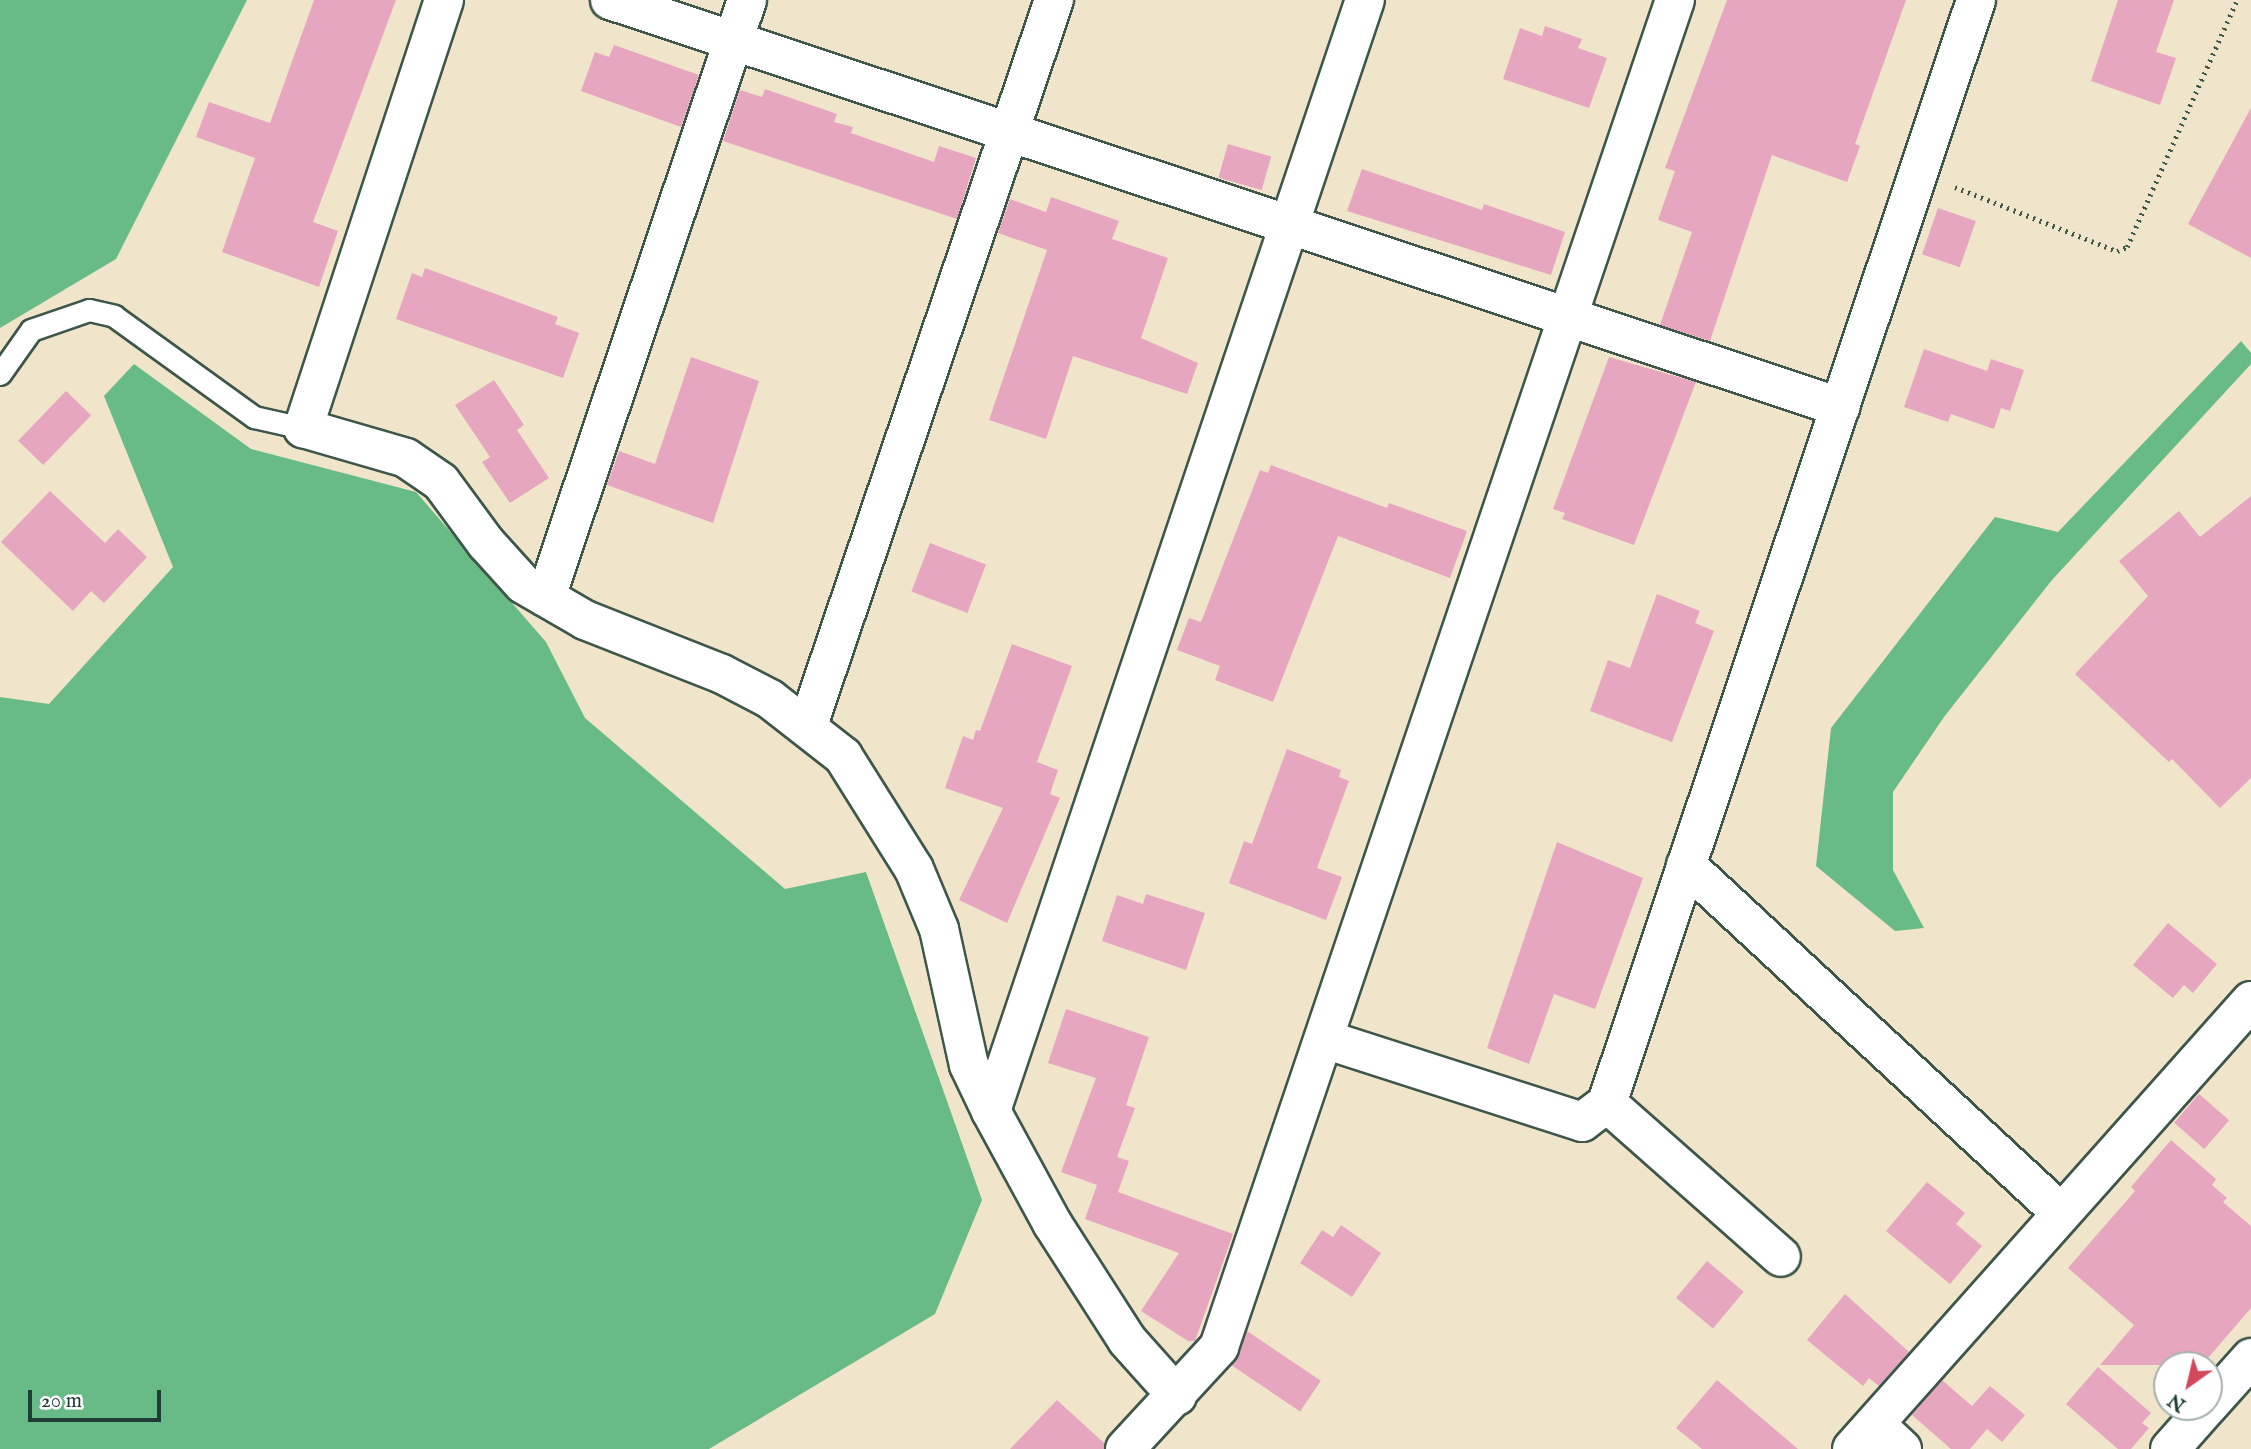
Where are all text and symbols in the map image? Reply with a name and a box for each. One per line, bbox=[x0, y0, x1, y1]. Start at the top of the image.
north arrow bbox=[2153, 1351, 2223, 1421]
scale bar bbox=[32, 1376, 164, 1420]
text: N bbox=[2164, 1387, 2191, 1416]
text: 20 m bbox=[41, 1388, 82, 1415]

